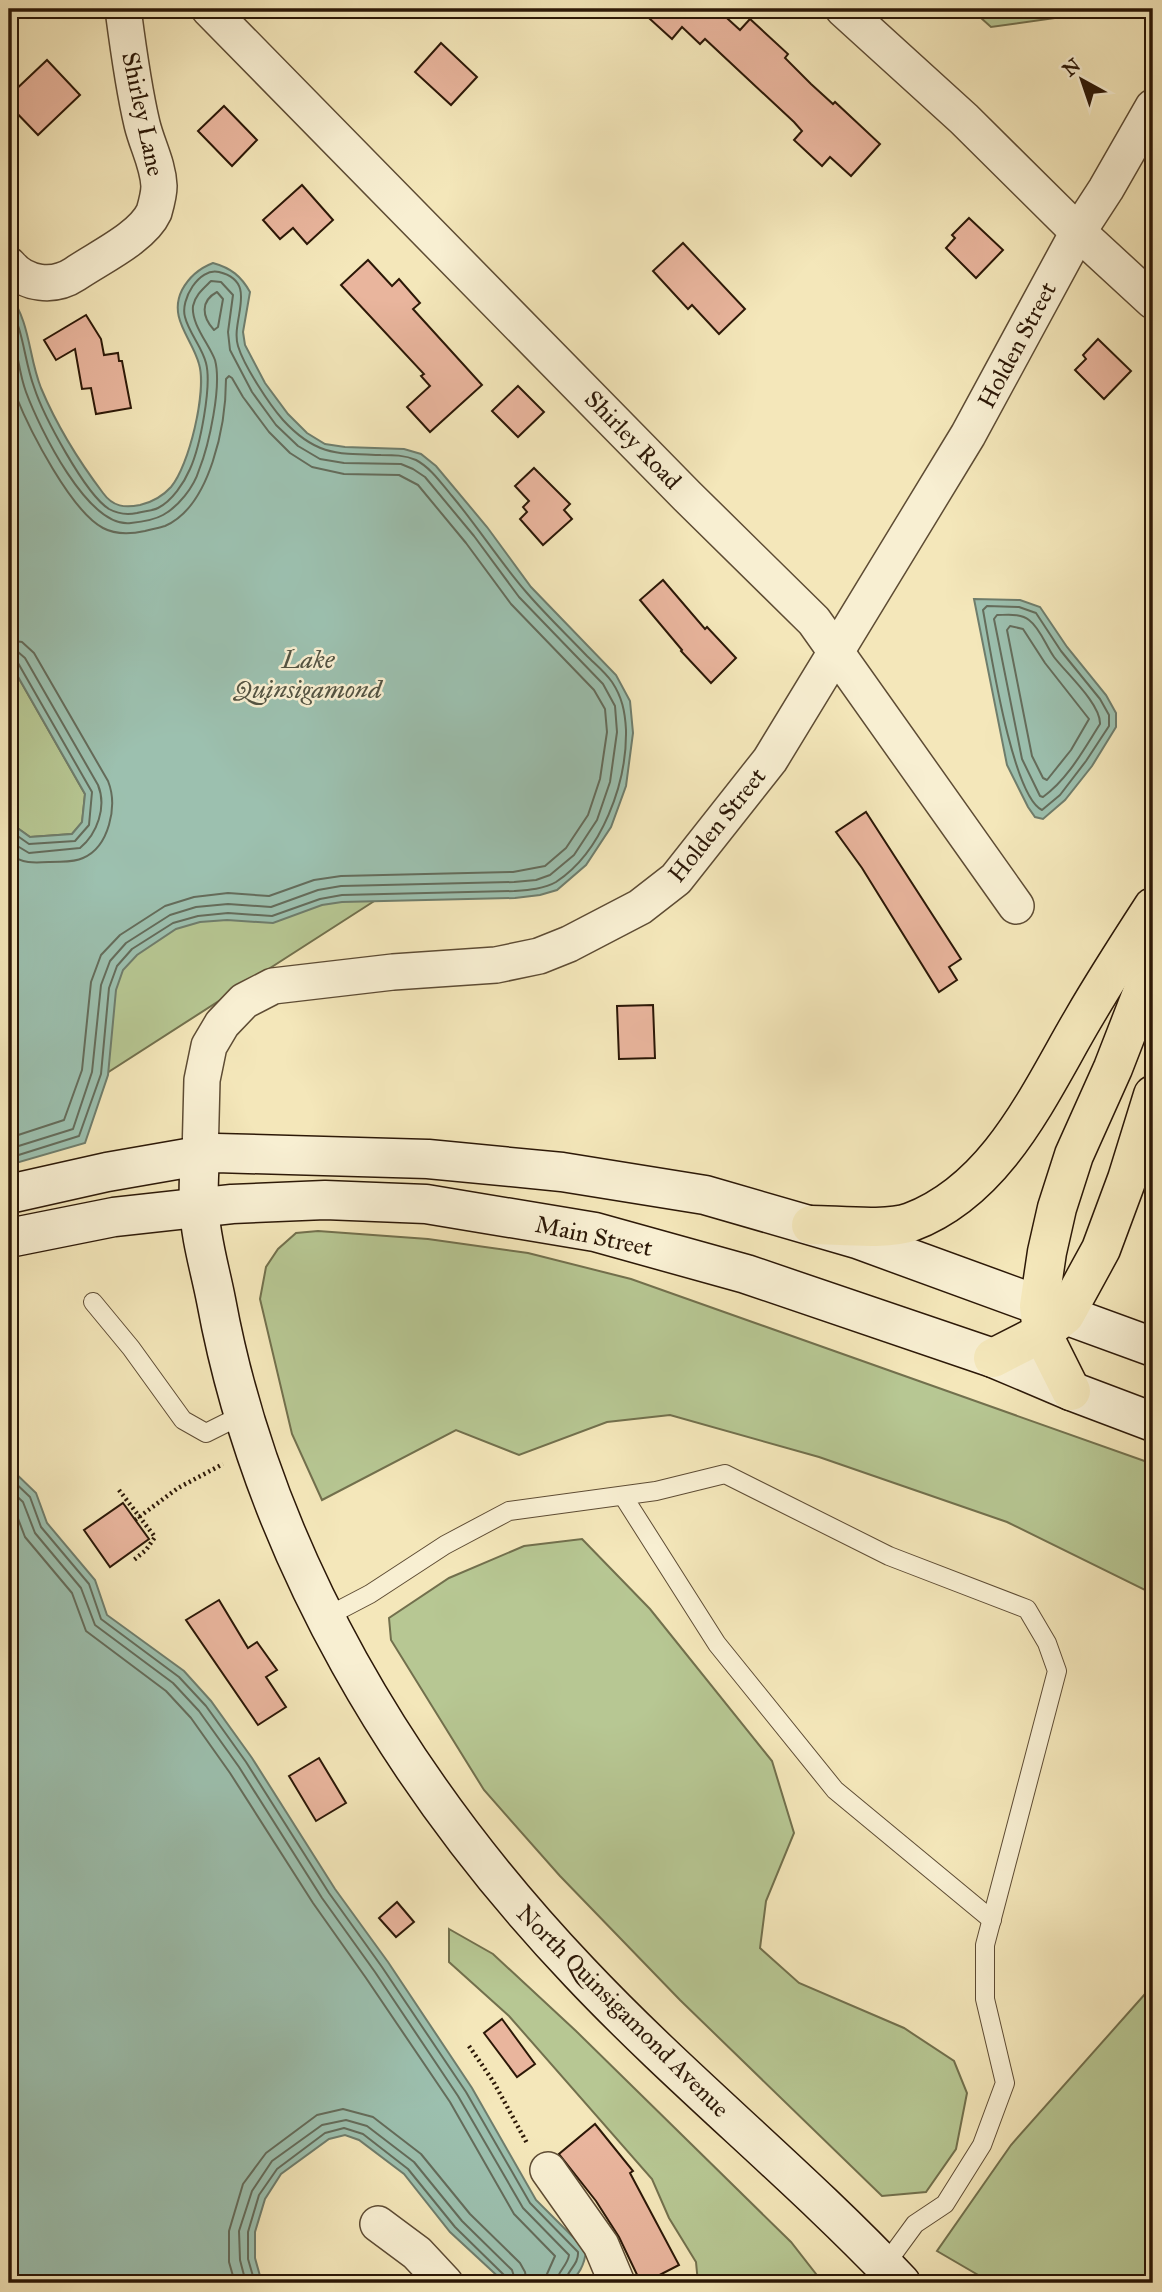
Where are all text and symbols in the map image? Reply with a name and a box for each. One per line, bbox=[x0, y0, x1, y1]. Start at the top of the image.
north arrow bbox=[1046, 46, 1116, 116]
street label: Shirley Lane bbox=[115, 49, 171, 179]
text: N bbox=[1058, 53, 1085, 81]
street label: Holden Street bbox=[971, 276, 1063, 413]
street label: Shirley Road bbox=[578, 384, 688, 496]
water label: Lake Quinsigamond bbox=[232, 643, 383, 705]
street label: Holden Street bbox=[662, 761, 773, 888]
street label: Main Street bbox=[533, 1209, 656, 1263]
street label: North Quinsigamond Avenue bbox=[510, 1898, 736, 2124]

